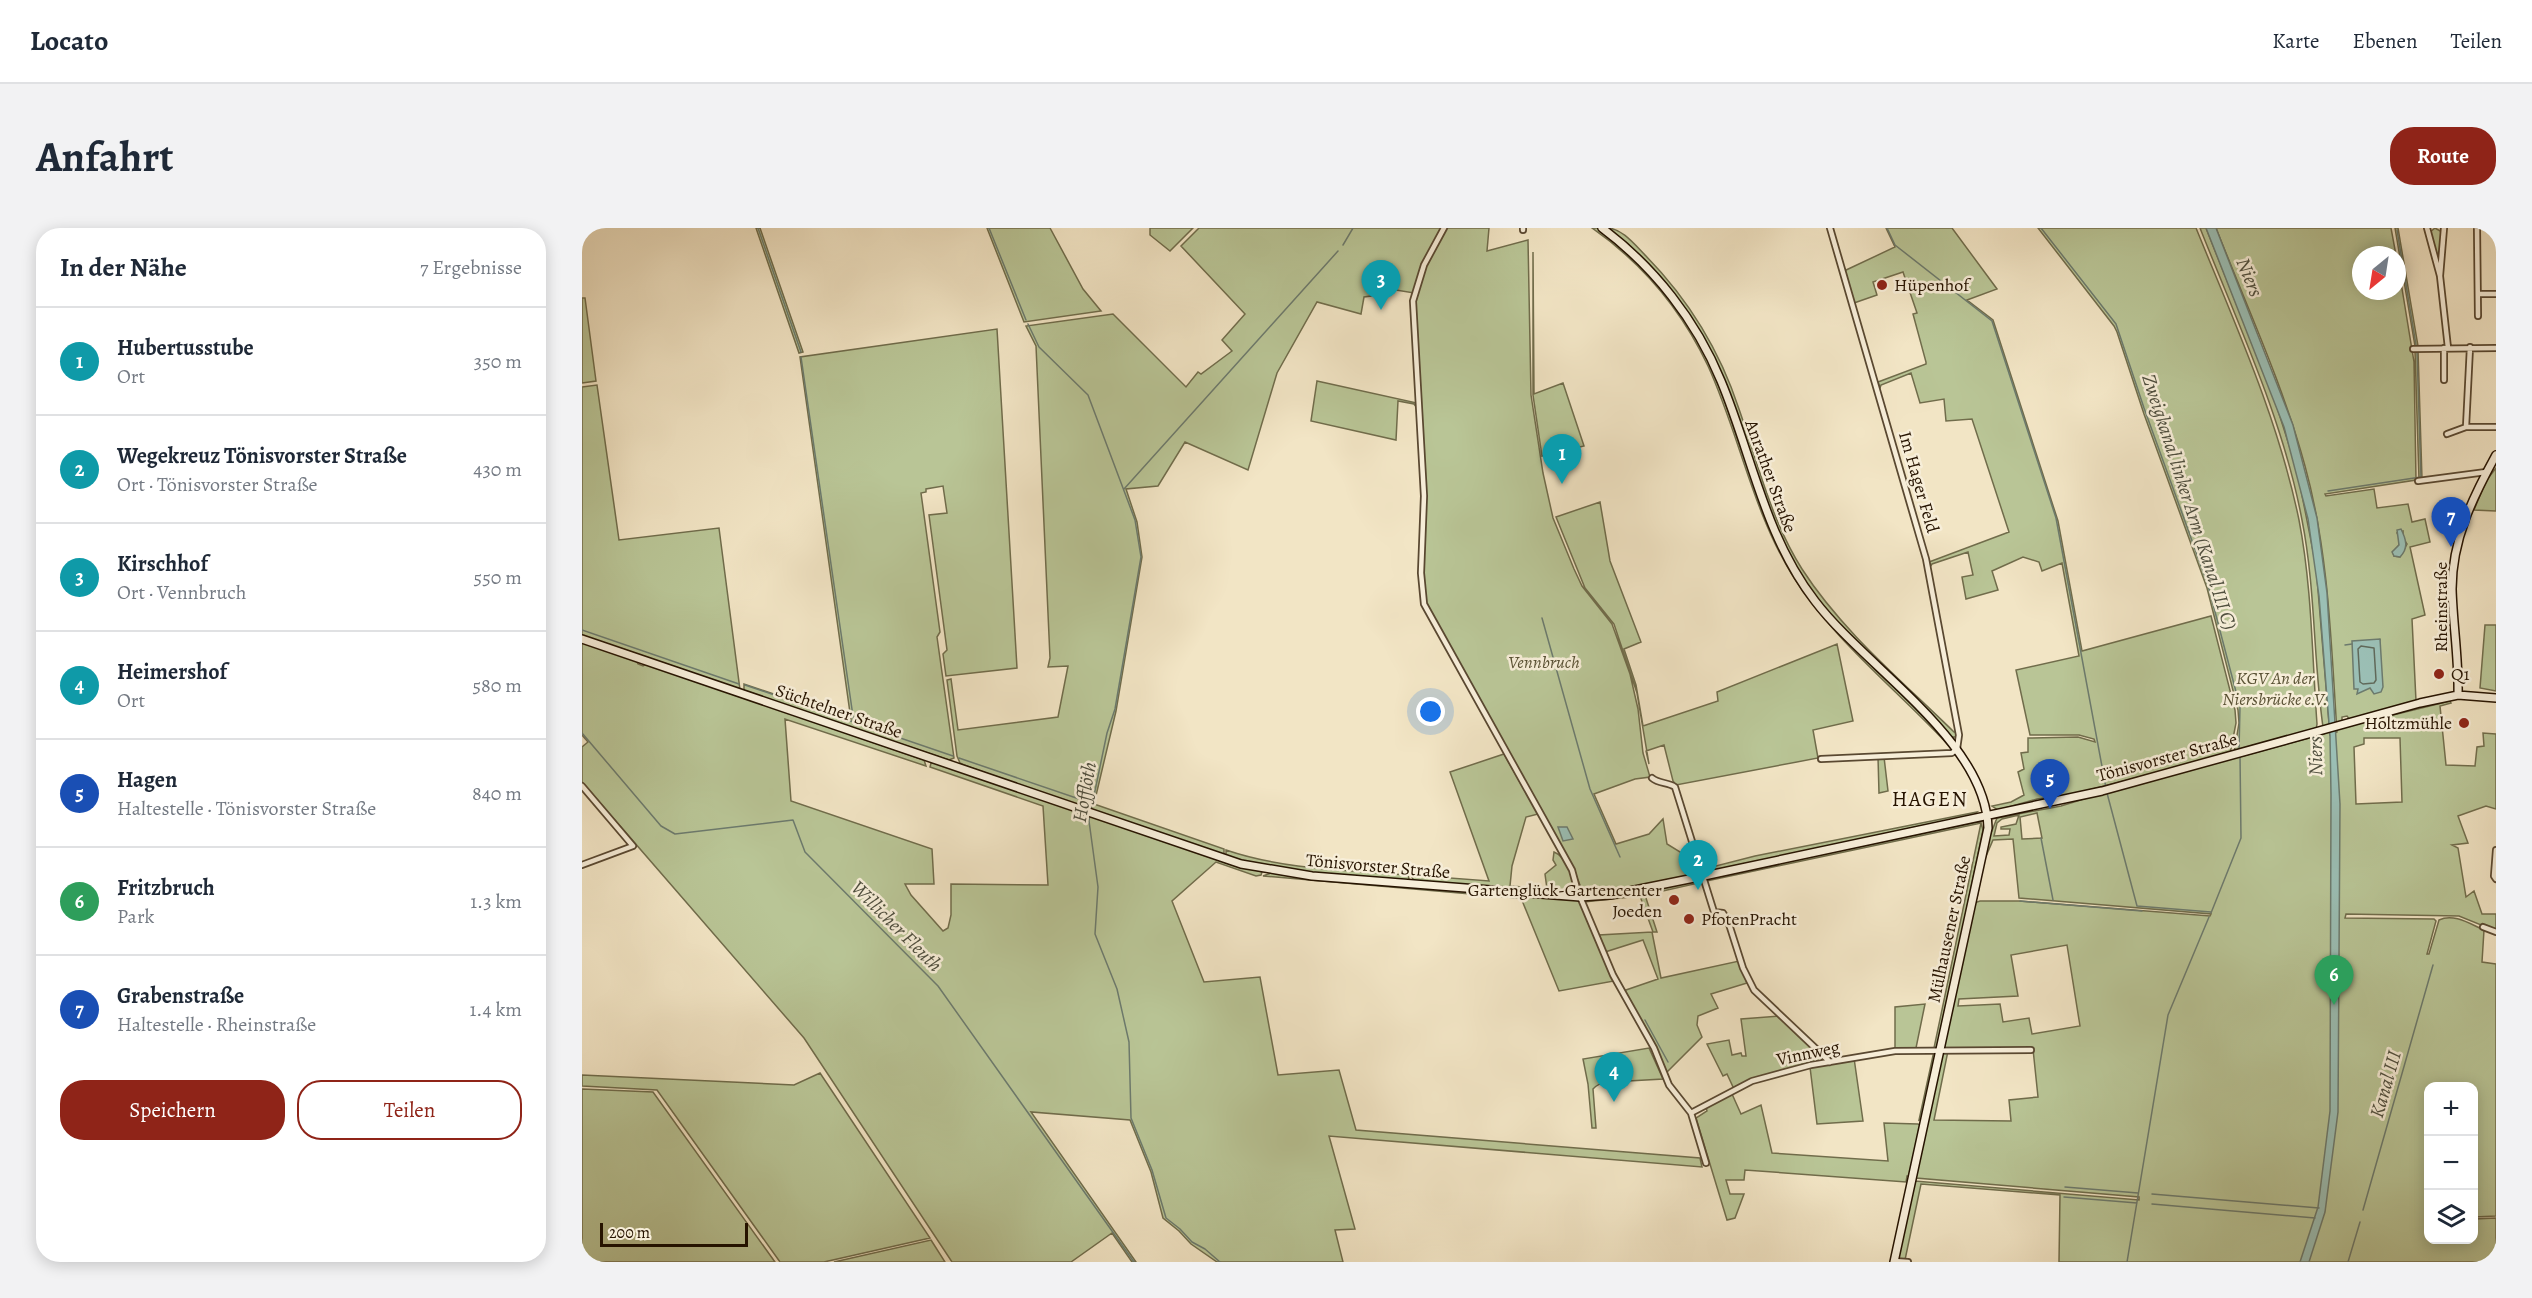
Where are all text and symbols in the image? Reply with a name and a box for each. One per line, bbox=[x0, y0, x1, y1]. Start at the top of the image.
text: Locato bbox=[30, 22, 108, 60]
text: Karte bbox=[2272, 27, 2320, 55]
text: Ebenen bbox=[2353, 27, 2417, 55]
text: Teilen bbox=[2450, 27, 2502, 55]
button: Route bbox=[2390, 127, 2496, 185]
text: Anfahrt bbox=[36, 128, 173, 185]
north arrow bbox=[2352, 246, 2406, 300]
text: In der Nähe bbox=[60, 250, 187, 285]
text: 7 Ergebnisse bbox=[420, 254, 522, 281]
water label: Niers bbox=[2230, 254, 2270, 301]
pin: 3 bbox=[1362, 260, 1400, 310]
place label: Hüpenhof bbox=[1894, 273, 1972, 297]
marker: Hüpenhof bbox=[1875, 278, 1889, 292]
text: Hubertusstube bbox=[117, 333, 254, 363]
text: 1 bbox=[76, 348, 83, 375]
text: 350 m bbox=[474, 348, 522, 375]
text: Ort bbox=[117, 363, 145, 390]
water label: Zweigkanal linker Arm (Kanal III C) bbox=[2135, 371, 2244, 634]
street label: Anrather Straße bbox=[1739, 415, 1803, 536]
street label: Im Hager Feld bbox=[1893, 428, 1945, 536]
pin: 1 bbox=[1542, 434, 1582, 484]
text: Wegekreuz Tönisvorster Straße bbox=[117, 441, 407, 471]
text: 2 bbox=[75, 456, 84, 483]
text: 430 m bbox=[473, 456, 522, 483]
text: Ort · Tönisvorster Straße bbox=[117, 471, 317, 498]
pin: 7 bbox=[2432, 498, 2470, 547]
text: Kirschhof bbox=[117, 549, 208, 579]
street label: Rheinstraße bbox=[2429, 562, 2453, 652]
text: 3 bbox=[75, 564, 84, 591]
text: 550 m bbox=[474, 564, 522, 591]
text: Ort · Vennbruch bbox=[117, 579, 246, 606]
park label: Vennbruch bbox=[1508, 650, 1580, 674]
text: Heimershof bbox=[117, 657, 227, 687]
place label: Q1 bbox=[2451, 662, 2470, 686]
park label: KGV An der Niersbrücke e.V. bbox=[2222, 666, 2328, 711]
marker: Q1 bbox=[2432, 667, 2446, 681]
text: 4 bbox=[75, 672, 84, 699]
text: 580 m bbox=[472, 672, 522, 699]
street label: Süchtelner Straße bbox=[772, 678, 906, 744]
text: Ort bbox=[117, 687, 145, 714]
your location bbox=[1416, 697, 1445, 726]
place label: Holtzmühle bbox=[2364, 711, 2452, 735]
marker: Holtzmühle bbox=[2457, 716, 2471, 730]
street label: Tönisvorster Straße bbox=[2094, 727, 2240, 787]
water label: Niers bbox=[2302, 736, 2329, 776]
water label: Hofflöth bbox=[1066, 760, 1103, 825]
pin: 5 bbox=[2030, 760, 2070, 809]
text: Hagen bbox=[117, 765, 177, 795]
text: 5 bbox=[75, 780, 84, 807]
text: 840 m bbox=[472, 780, 522, 807]
district label: HAGEN bbox=[1892, 785, 1968, 813]
text: Haltestelle · Tönisvorster Straße bbox=[117, 795, 376, 822]
pin: 2 bbox=[1678, 840, 1718, 890]
street label: Tönisvorster Straße bbox=[1305, 848, 1451, 884]
street label: Mülhausener Straße bbox=[1922, 853, 1976, 1005]
text: Fritzbruch bbox=[117, 873, 215, 903]
water label: Willicher Fleuth bbox=[845, 875, 948, 978]
place label: Gartenglück-Gartencenter Joeden bbox=[1468, 878, 1662, 923]
text: 6 bbox=[75, 888, 84, 915]
text: 1.3 km bbox=[470, 888, 522, 915]
marker: Gartenglück-Gartencenter Joeden bbox=[1667, 893, 1681, 907]
text: Park bbox=[117, 903, 155, 930]
place label: PfotenPracht bbox=[1701, 907, 1797, 931]
marker: PfotenPracht bbox=[1682, 912, 1696, 926]
pin: 6 bbox=[2314, 956, 2354, 1005]
text: Grabenstraße bbox=[117, 981, 244, 1011]
text: 7 bbox=[75, 996, 84, 1023]
text: 1.4 km bbox=[469, 996, 522, 1023]
text: Haltestelle · Rheinstraße bbox=[117, 1011, 316, 1038]
street label: Vinnweg bbox=[1773, 1035, 1842, 1072]
water label: Kanal III bbox=[2363, 1047, 2408, 1121]
pin: 4 bbox=[1594, 1052, 1634, 1102]
button: Speichern bbox=[60, 1080, 285, 1140]
button: Teilen bbox=[297, 1080, 522, 1140]
map controls bbox=[2424, 1082, 2478, 1244]
button: + bbox=[2424, 1082, 2478, 1136]
button: − bbox=[2424, 1136, 2478, 1190]
button: layers bbox=[2424, 1190, 2478, 1244]
scale bar bbox=[600, 1220, 748, 1248]
text: 200 m bbox=[609, 1222, 650, 1244]

